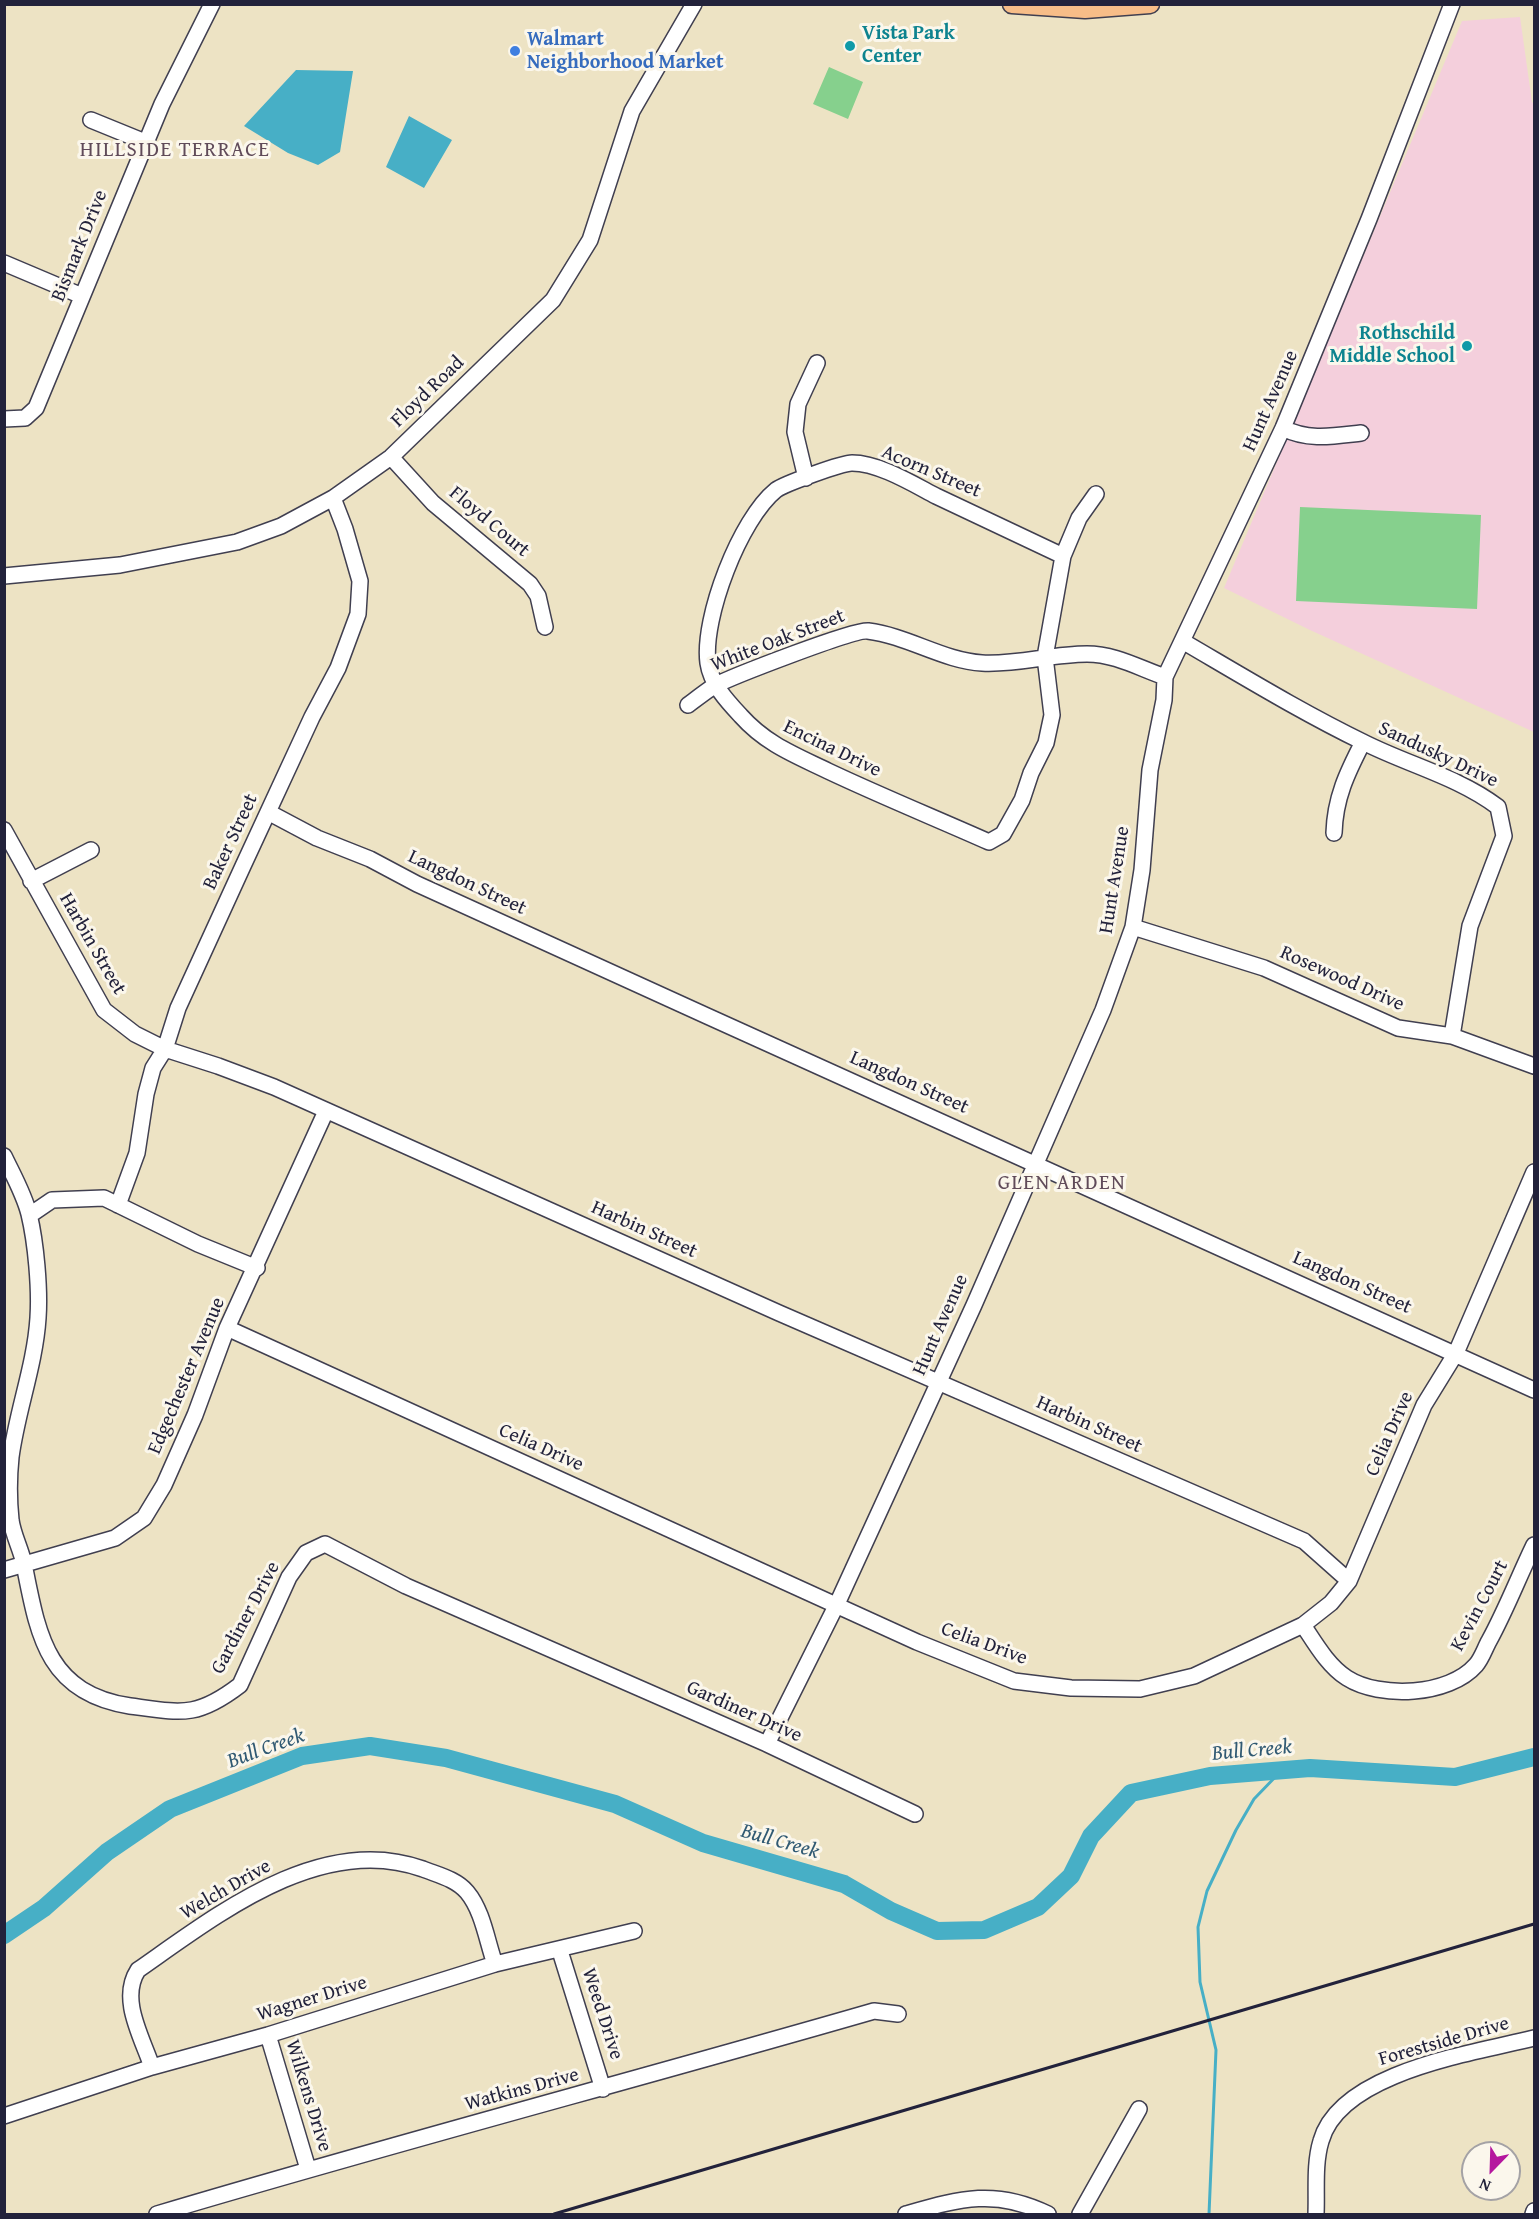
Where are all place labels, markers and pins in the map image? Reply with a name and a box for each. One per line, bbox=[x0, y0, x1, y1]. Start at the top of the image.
place label: Vista Park Center bbox=[862, 22, 955, 69]
place label: Walmart Neighborhood Market bbox=[527, 28, 724, 75]
marker: Vista Park Center bbox=[843, 39, 857, 53]
marker: Walmart Neighborhood Market bbox=[508, 44, 522, 58]
place label: Rothschild Middle School bbox=[1329, 322, 1455, 369]
marker: Rothschild Middle School bbox=[1460, 339, 1474, 353]

